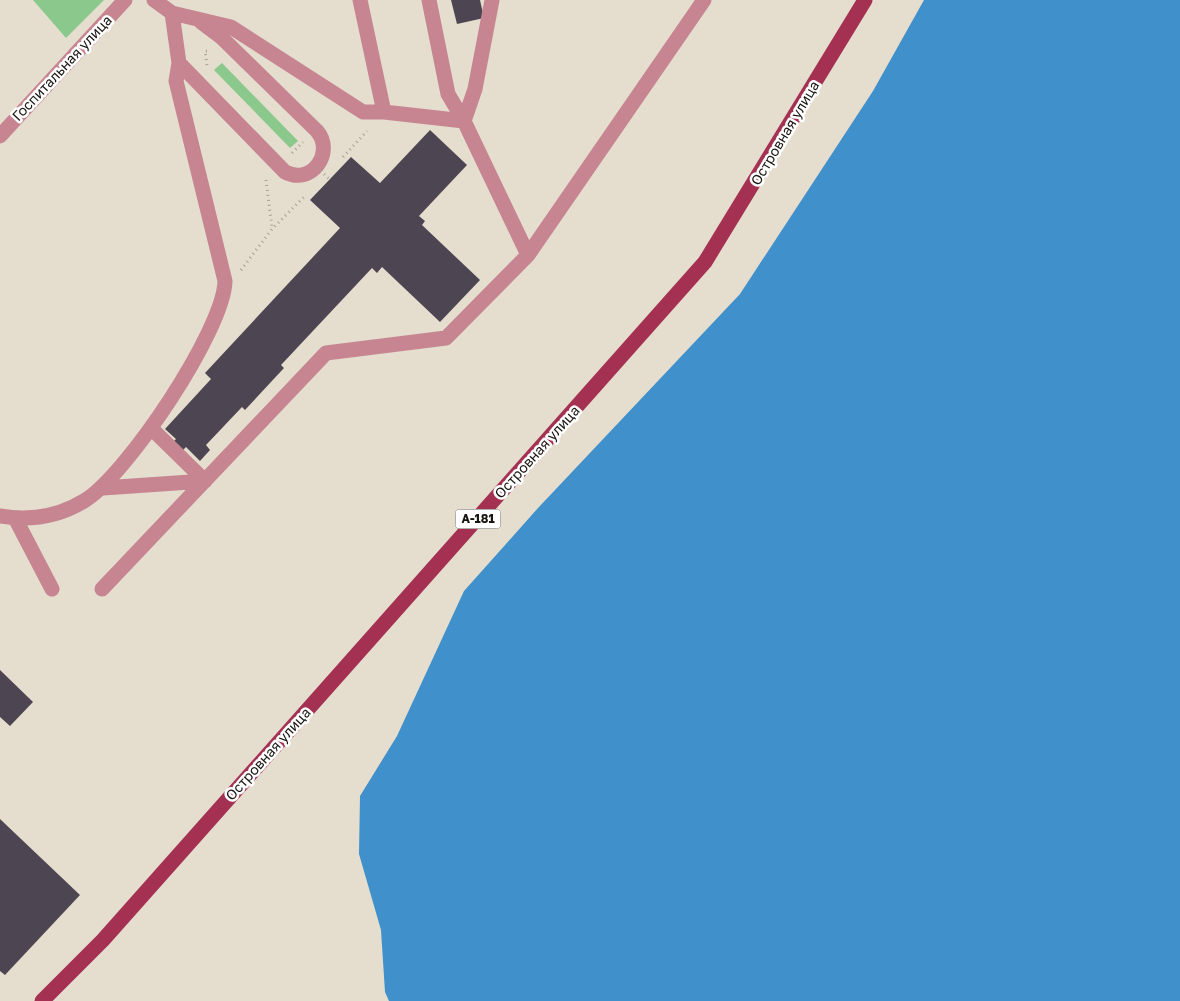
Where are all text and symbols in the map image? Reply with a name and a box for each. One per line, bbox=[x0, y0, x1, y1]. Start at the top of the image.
street label: Госпитальная улица bbox=[8, 11, 115, 124]
street label: Островная улица bbox=[747, 77, 822, 188]
street label: Островная улица bbox=[491, 402, 583, 501]
road number: А-181 bbox=[456, 509, 500, 528]
street label: Островная улица bbox=[222, 704, 314, 803]

